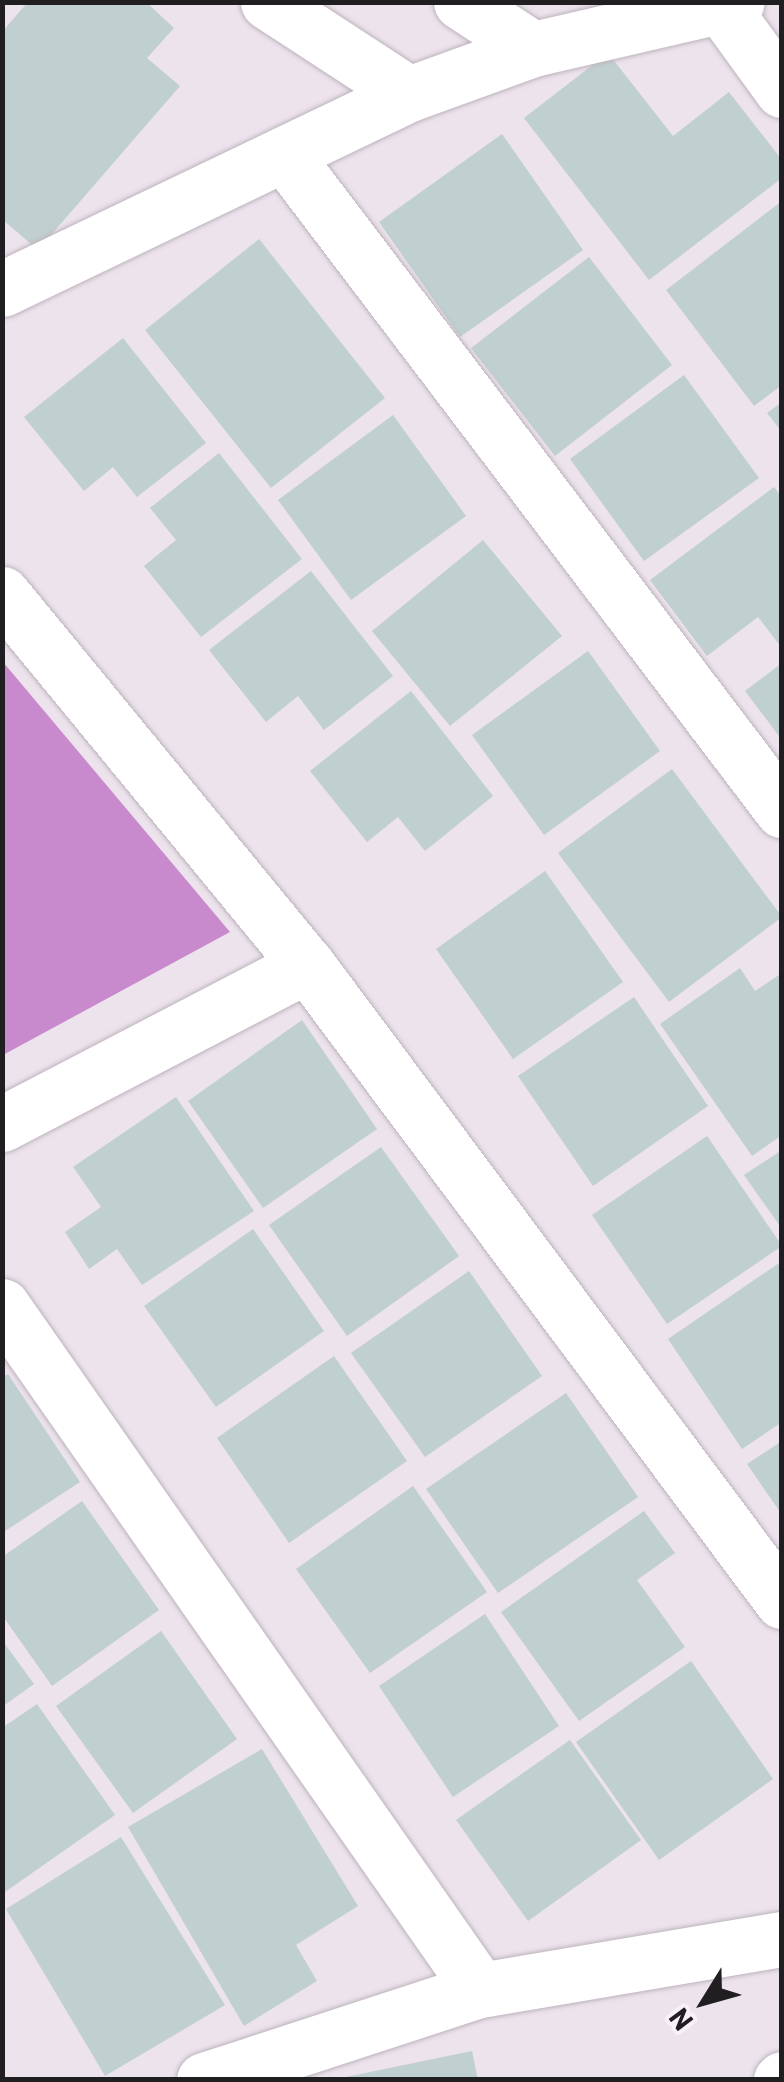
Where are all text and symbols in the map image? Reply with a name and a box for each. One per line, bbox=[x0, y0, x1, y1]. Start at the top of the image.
north arrow bbox=[654, 1952, 754, 2052]
text: N bbox=[661, 2002, 699, 2038]

